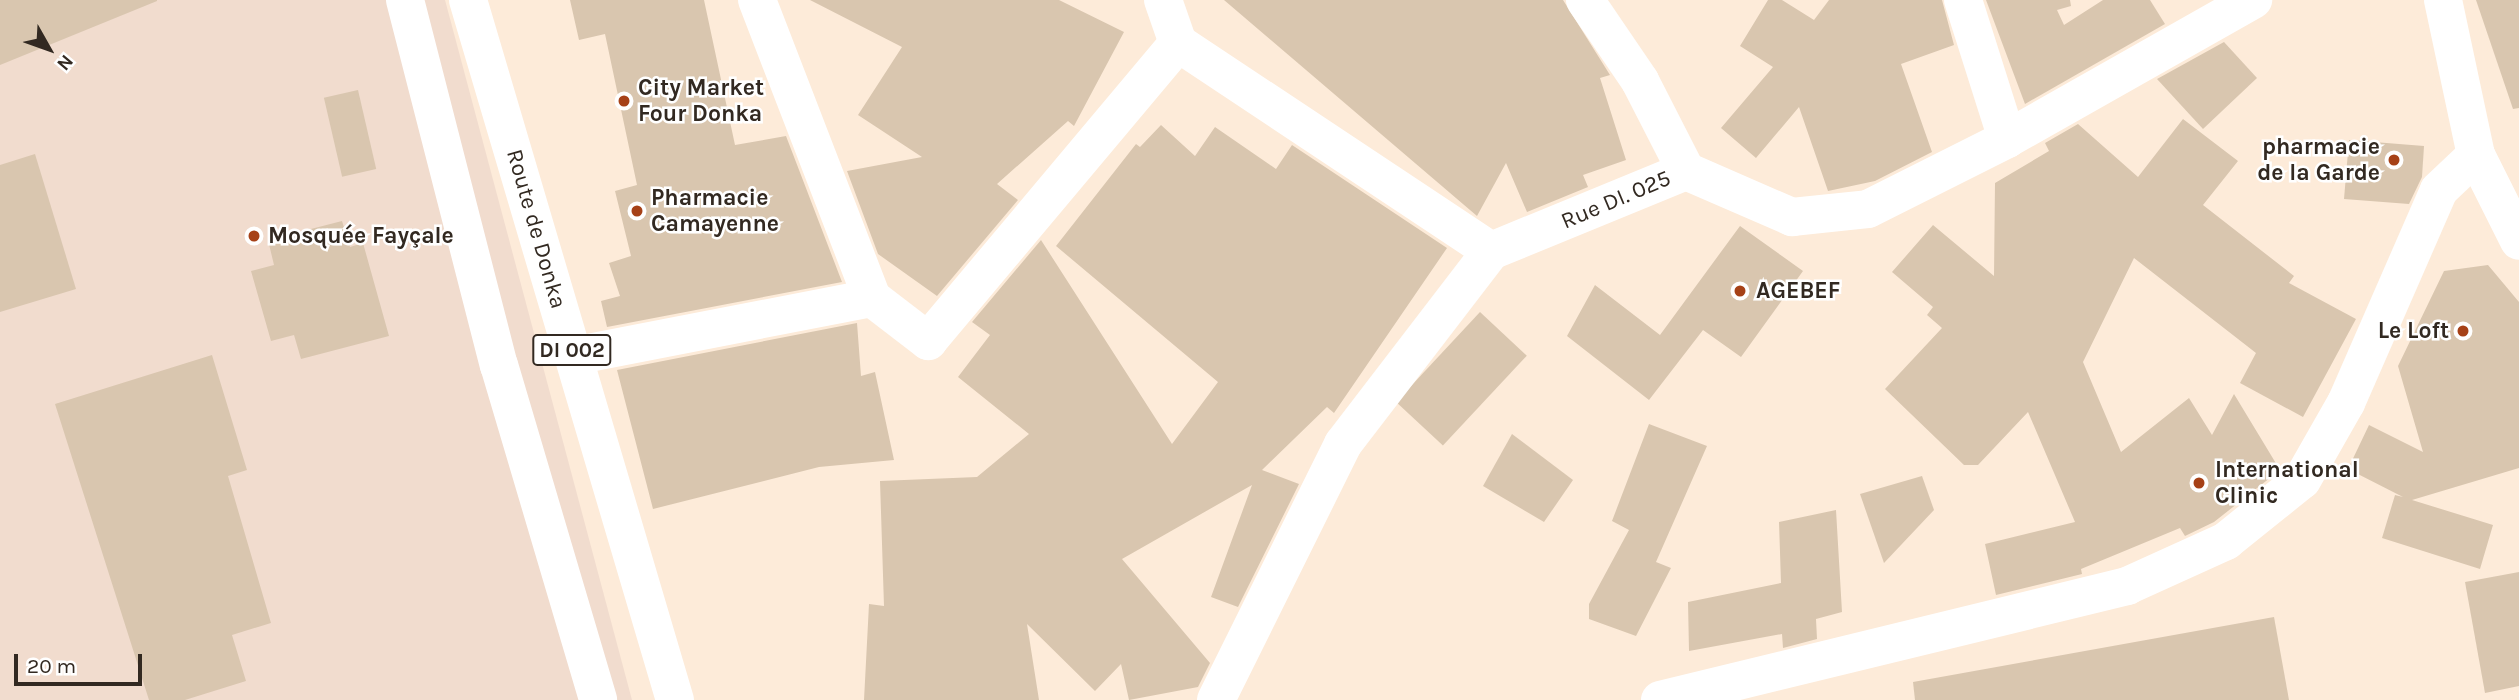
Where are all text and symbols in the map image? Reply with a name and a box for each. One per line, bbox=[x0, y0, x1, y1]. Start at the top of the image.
north arrow bbox=[14, 14, 84, 84]
text: N bbox=[52, 50, 78, 75]
place label: City Market Four Donka bbox=[638, 74, 764, 128]
marker: City Market Four Donka bbox=[616, 93, 632, 109]
place label: pharmacie de la Garde bbox=[2257, 133, 2380, 187]
street label: Route de Donka bbox=[500, 146, 572, 312]
marker: pharmacie de la Garde bbox=[2386, 152, 2402, 168]
street label: Rue DI. 025 bbox=[1557, 165, 1675, 235]
place label: Pharmacie Camayenne bbox=[651, 184, 779, 238]
marker: Pharmacie Camayenne bbox=[629, 203, 645, 219]
place label: Mosquée Fayçale bbox=[268, 222, 454, 250]
marker: Mosquée Fayçale bbox=[246, 228, 262, 244]
place label: AGEBEF bbox=[1756, 277, 1840, 305]
marker: AGEBEF bbox=[1730, 281, 1750, 301]
place label: Le Loft bbox=[2378, 317, 2449, 345]
marker: Le Loft bbox=[2455, 323, 2471, 339]
road number: DI 002 bbox=[532, 332, 612, 368]
place label: International Clinic bbox=[2215, 456, 2359, 510]
marker: International Clinic bbox=[2189, 473, 2209, 493]
scale bar bbox=[18, 640, 145, 684]
text: 20 m bbox=[27, 654, 76, 678]

